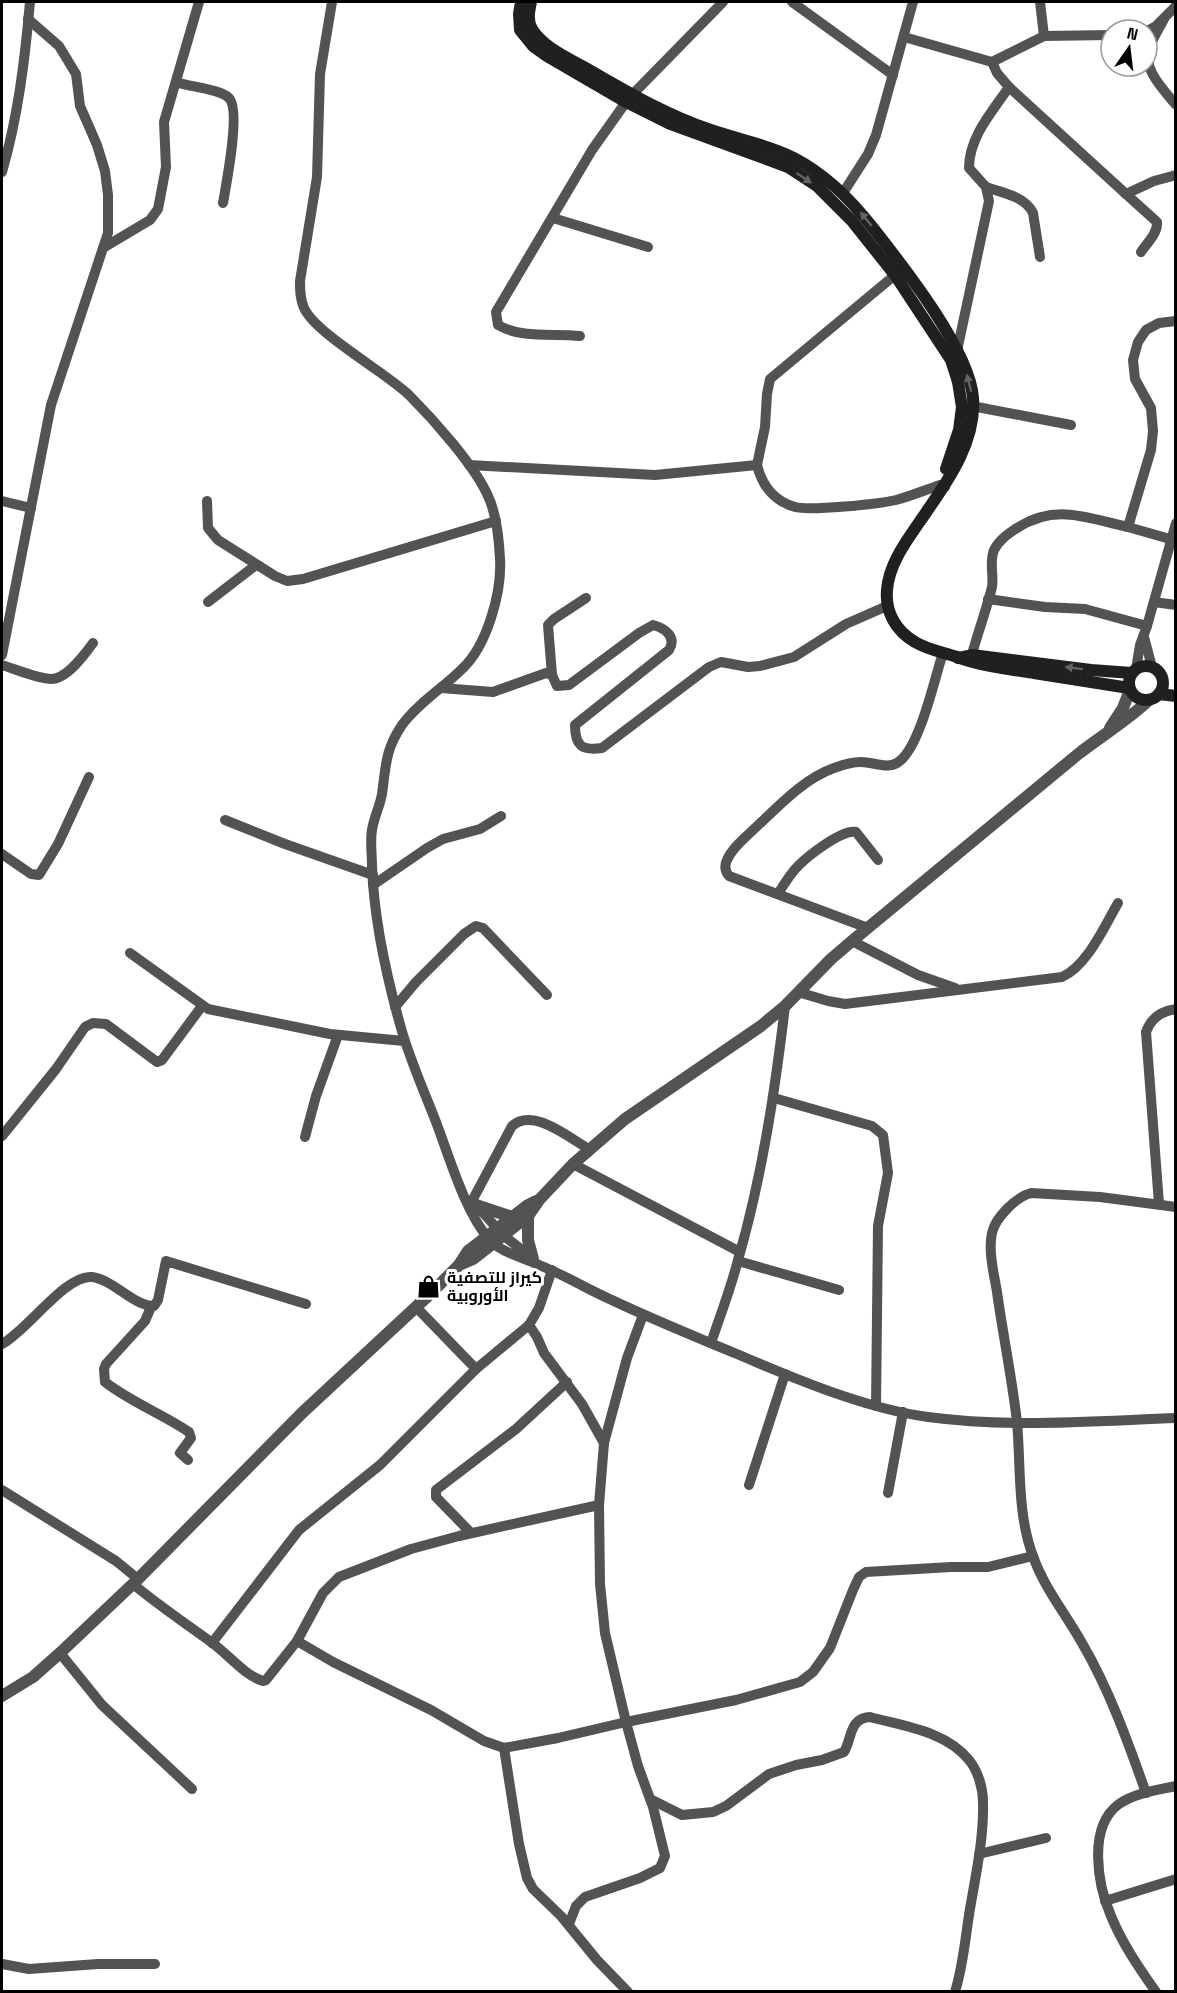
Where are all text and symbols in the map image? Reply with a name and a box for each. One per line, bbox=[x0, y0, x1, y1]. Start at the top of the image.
north arrow bbox=[1099, 18, 1159, 78]
text: N bbox=[1125, 22, 1140, 45]
one-way arrow bbox=[796, 172, 812, 184]
one-way arrow bbox=[859, 211, 872, 227]
one-way arrow bbox=[964, 374, 974, 392]
one-way arrow bbox=[1064, 663, 1083, 672]
place label: كيراز للتصفية الأوروبية bbox=[447, 1267, 542, 1306]
shop icon: كيراز للتصفية الأوروبية bbox=[416, 1273, 442, 1299]

